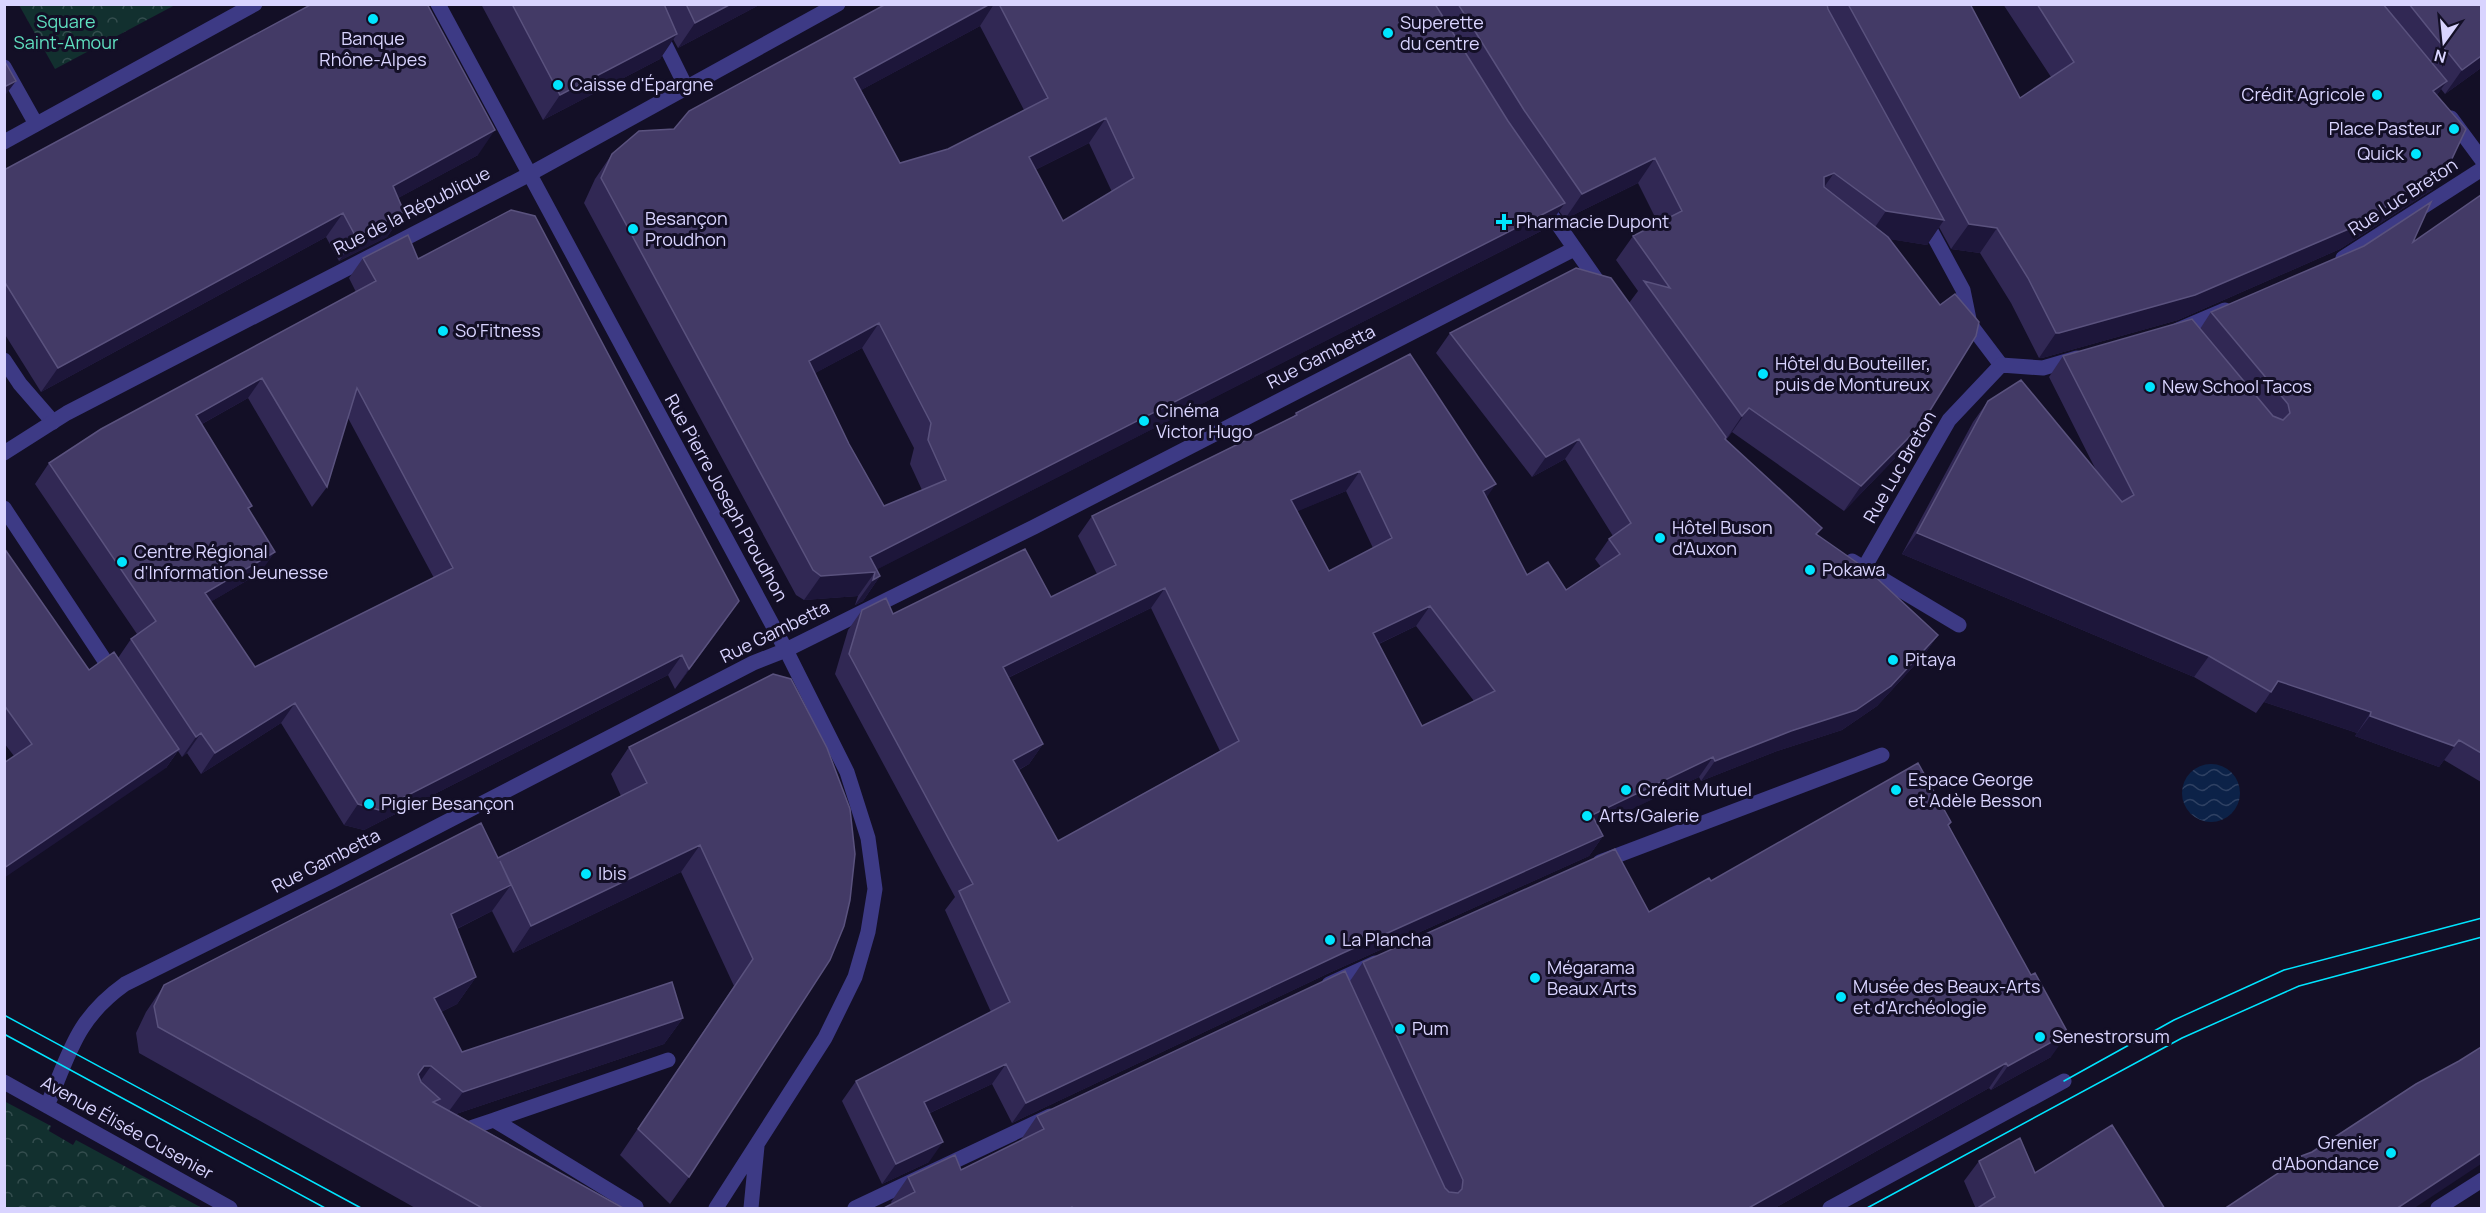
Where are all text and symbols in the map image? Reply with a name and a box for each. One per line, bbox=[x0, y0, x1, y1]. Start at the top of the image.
park label: Square Saint-Amour bbox=[14, 9, 119, 54]
place label: Superette du centre bbox=[1400, 10, 1484, 55]
marker: Banque Rhône-Alpes bbox=[366, 12, 380, 26]
north arrow bbox=[2414, 12, 2474, 72]
place label: Banque Rhône-Alpes bbox=[319, 26, 427, 71]
marker: Superette du centre bbox=[1381, 26, 1395, 40]
text: N bbox=[2432, 44, 2449, 69]
place label: Caisse d'Épargne bbox=[570, 72, 713, 96]
marker: Caisse d'Épargne bbox=[551, 78, 565, 92]
place label: Crédit Agricole bbox=[2242, 82, 2365, 106]
marker: Crédit Agricole bbox=[2370, 88, 2384, 102]
place label: Place Pasteur bbox=[2329, 116, 2443, 140]
marker: Place Pasteur bbox=[2447, 122, 2461, 136]
place label: Quick bbox=[2357, 141, 2405, 165]
marker: Quick bbox=[2409, 147, 2423, 161]
street label: Rue Luc Breton bbox=[2343, 152, 2462, 240]
street label: Rue de la République bbox=[329, 160, 494, 260]
place label: Besançon Proudhon bbox=[645, 206, 728, 251]
place label: Pharmacie Dupont bbox=[1516, 209, 1669, 233]
marker: Pharmacie Dupont bbox=[1497, 215, 1511, 229]
marker: Besançon Proudhon bbox=[626, 222, 640, 236]
place label: So'Fitness bbox=[455, 318, 541, 342]
street label: Rue Gambetta bbox=[1262, 318, 1379, 394]
marker: So'Fitness bbox=[436, 324, 450, 338]
place label: Hôtel du Bouteiller, puis de Montureux bbox=[1775, 351, 1931, 396]
marker: Hôtel du Bouteiller, puis de Montureux bbox=[1756, 367, 1770, 381]
place label: New School Tacos bbox=[2162, 374, 2312, 398]
marker: New School Tacos bbox=[2143, 380, 2157, 394]
street label: Rue Pierre Joseph Proudhon bbox=[660, 390, 794, 605]
place label: Cinéma Victor Hugo bbox=[1156, 398, 1253, 443]
street label: Rue Luc Breton bbox=[1857, 406, 1941, 527]
marker: Cinéma Victor Hugo bbox=[1137, 414, 1151, 428]
place label: Hôtel Buson d'Auxon bbox=[1672, 515, 1773, 560]
marker: Hôtel Buson d'Auxon bbox=[1653, 531, 1667, 545]
place label: Centre Régional d'Information Jeunesse bbox=[134, 539, 328, 584]
marker: Centre Régional d'Information Jeunesse bbox=[115, 555, 129, 569]
place label: Pokawa bbox=[1822, 557, 1885, 581]
marker: Pokawa bbox=[1803, 563, 1817, 577]
street label: Rue Gambetta bbox=[716, 594, 833, 668]
place label: Pitaya bbox=[1905, 647, 1956, 671]
marker: Pitaya bbox=[1886, 653, 1900, 667]
place label: Espace George et Adèle Besson bbox=[1908, 767, 2042, 812]
place label: Crédit Mutuel bbox=[1638, 777, 1752, 801]
marker: Crédit Mutuel bbox=[1619, 783, 1633, 797]
marker: Espace George et Adèle Besson bbox=[1889, 783, 1903, 797]
place label: Pigier Besançon bbox=[381, 791, 514, 815]
marker: Pigier Besançon bbox=[362, 797, 376, 811]
place label: Arts/Galerie bbox=[1599, 803, 1699, 827]
marker: Arts/Galerie bbox=[1580, 809, 1594, 823]
street label: Rue Gambetta bbox=[267, 822, 384, 898]
place label: Ibis bbox=[598, 861, 627, 885]
marker: Ibis bbox=[579, 867, 593, 881]
place label: La Plancha bbox=[1342, 927, 1431, 951]
marker: La Plancha bbox=[1323, 933, 1337, 947]
place label: Mégarama Beaux Arts bbox=[1547, 955, 1637, 1000]
marker: Mégarama Beaux Arts bbox=[1528, 971, 1542, 985]
place label: Musée des Beaux-Arts et d'Archéologie bbox=[1853, 974, 2040, 1019]
marker: Musée des Beaux-Arts et d'Archéologie bbox=[1834, 990, 1848, 1004]
place label: Pum bbox=[1412, 1016, 1449, 1040]
marker: Pum bbox=[1393, 1022, 1407, 1036]
place label: Senestrorsum bbox=[2052, 1024, 2170, 1048]
marker: Senestrorsum bbox=[2033, 1030, 2047, 1044]
street label: Avenue Élisée Cusenier bbox=[37, 1070, 218, 1185]
place label: Grenier d'Abondance bbox=[2272, 1130, 2380, 1175]
marker: Grenier d'Abondance bbox=[2384, 1146, 2398, 1160]

